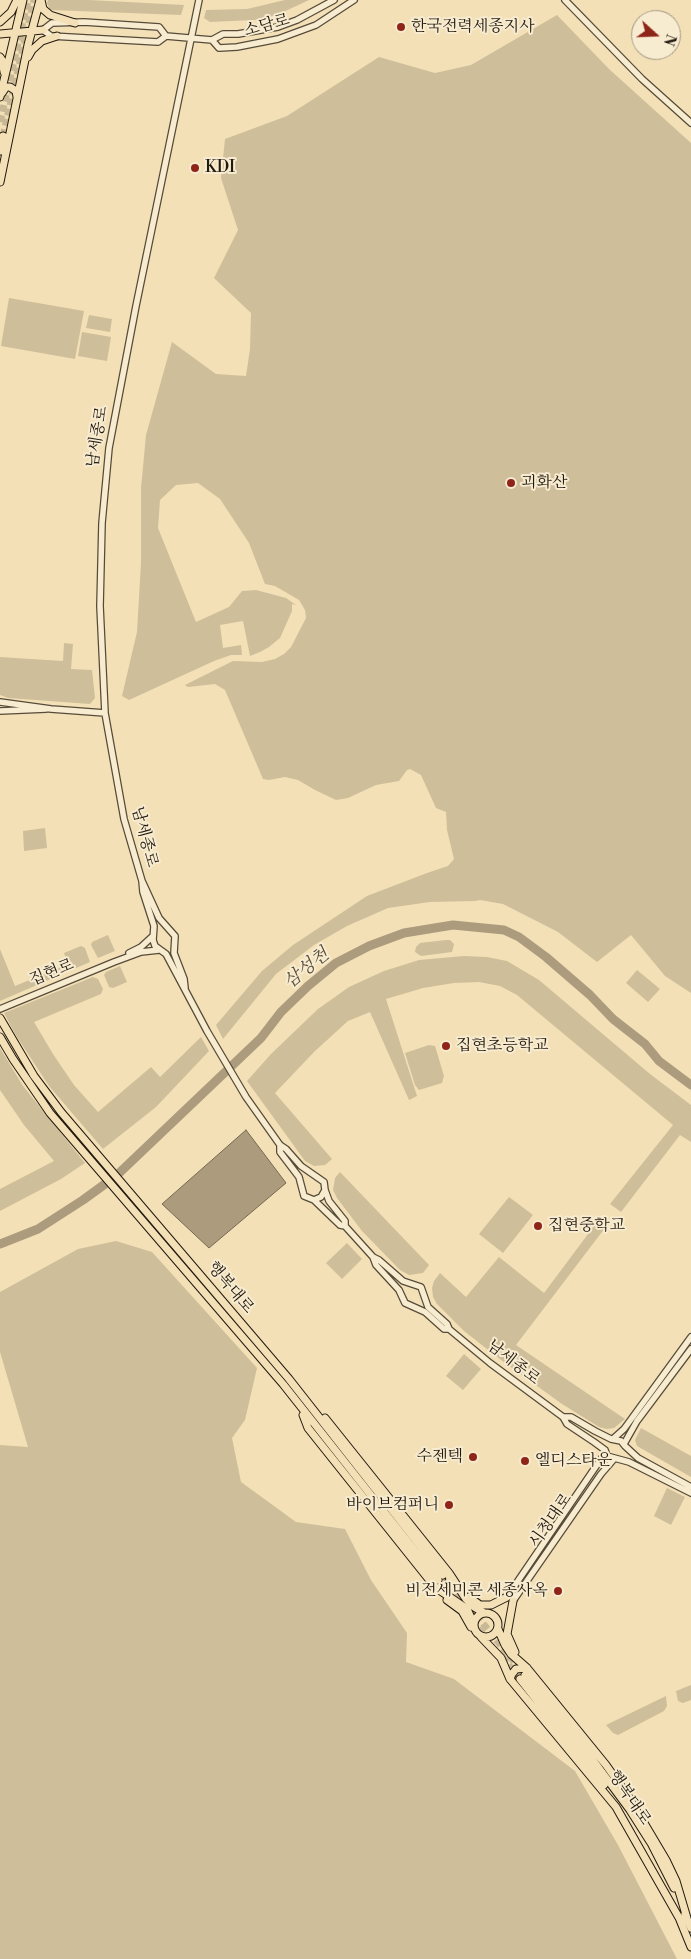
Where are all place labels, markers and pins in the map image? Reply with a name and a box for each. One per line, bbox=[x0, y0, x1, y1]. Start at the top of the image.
place label: 한국전력세종지사 bbox=[411, 17, 535, 37]
marker: 한국전력세종지사 bbox=[395, 21, 407, 33]
place label: KDI bbox=[205, 158, 235, 178]
marker: KDI bbox=[189, 162, 201, 174]
place label: 괴화산 bbox=[521, 473, 567, 493]
marker: 괴화산 bbox=[505, 477, 517, 489]
place label: 집현초등학교 bbox=[456, 1036, 549, 1056]
marker: 집현초등학교 bbox=[440, 1040, 452, 1052]
place label: 집현중학교 bbox=[548, 1216, 625, 1236]
marker: 집현중학교 bbox=[532, 1220, 544, 1232]
place label: 수젠텍 bbox=[417, 1447, 463, 1467]
marker: 수젠텍 bbox=[467, 1451, 479, 1463]
place label: 엘디스타운 bbox=[535, 1451, 612, 1471]
marker: 엘디스타운 bbox=[519, 1455, 531, 1467]
place label: 바이브컴퍼니 bbox=[346, 1495, 439, 1515]
marker: 바이브컴퍼니 bbox=[443, 1499, 455, 1511]
place label: 비전세미콘 세종사옥 bbox=[406, 1581, 548, 1601]
marker: 비전세미콘 세종사옥 bbox=[552, 1585, 564, 1597]

